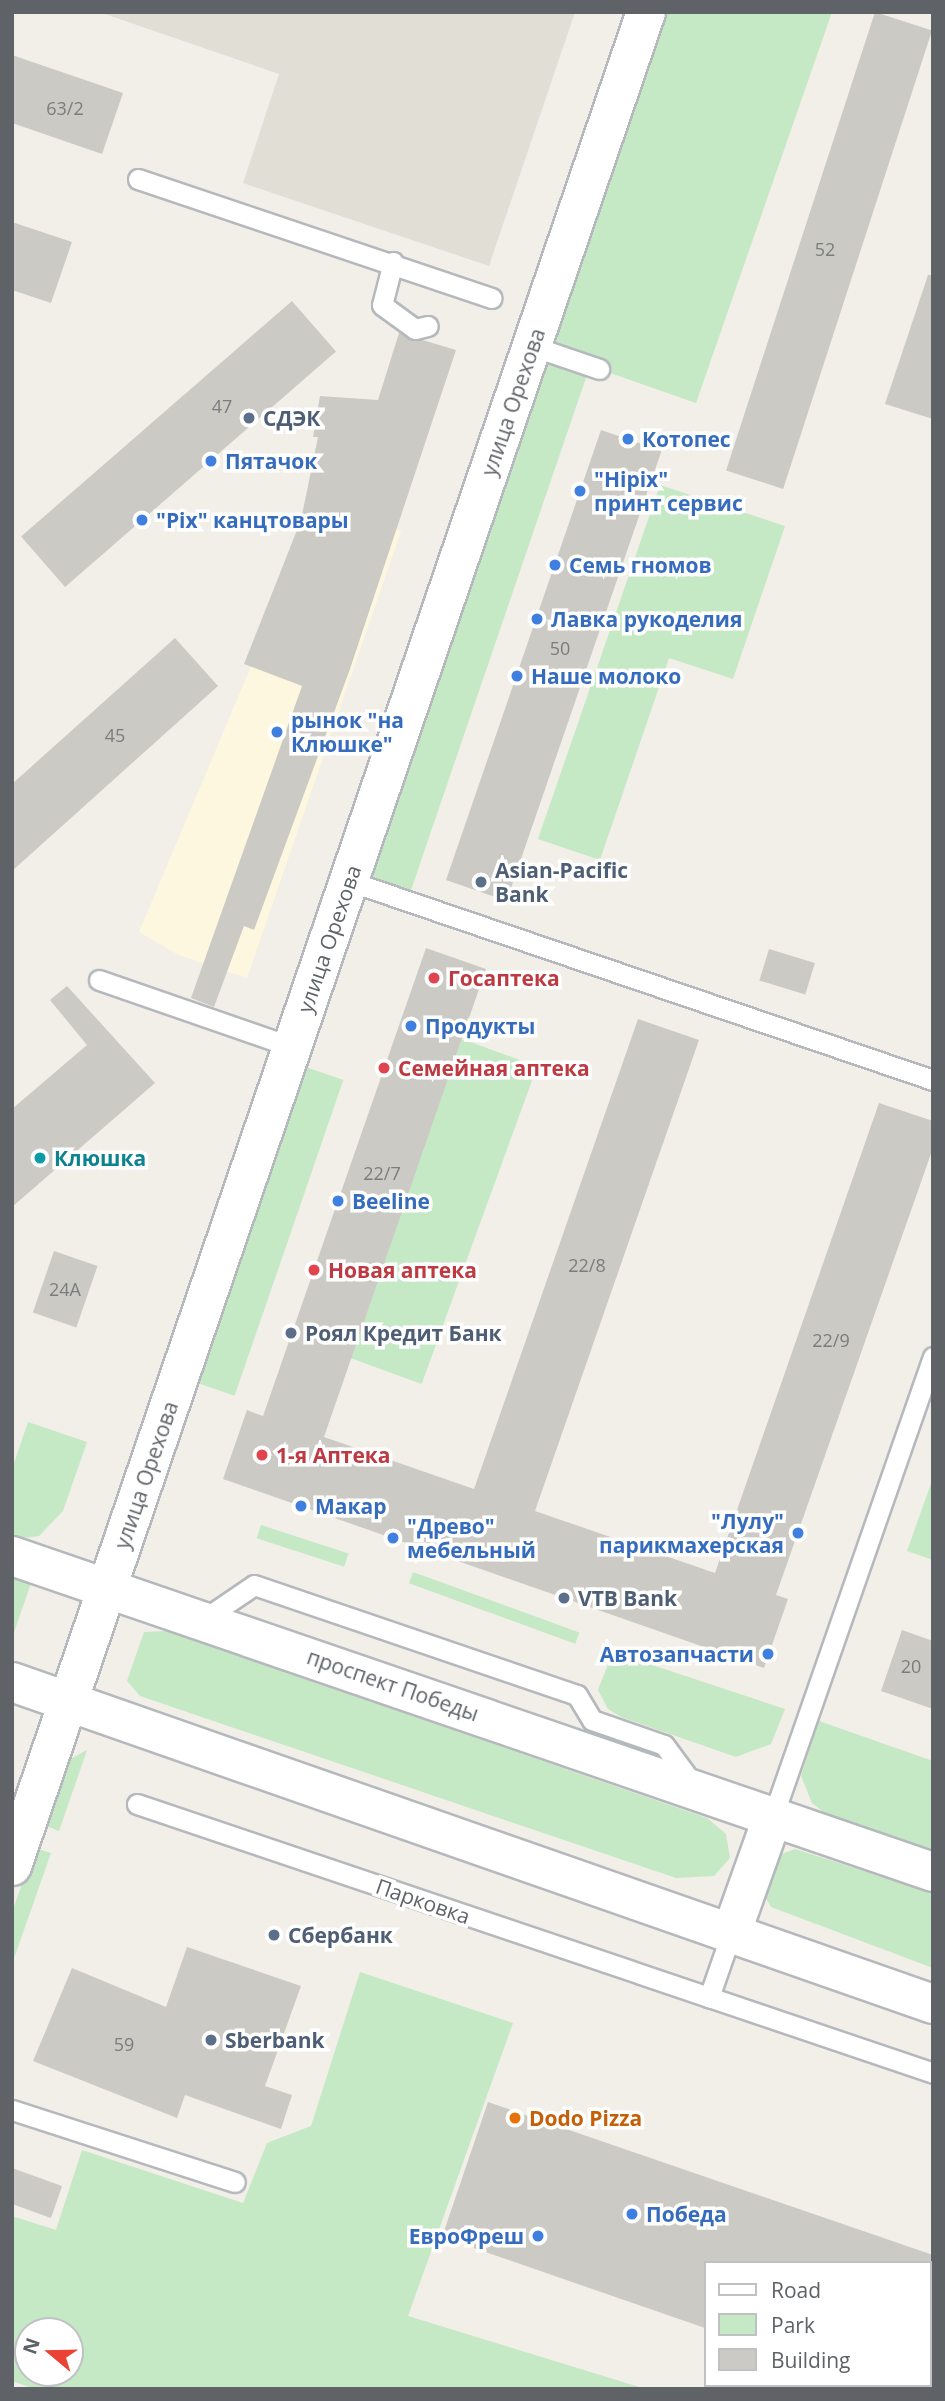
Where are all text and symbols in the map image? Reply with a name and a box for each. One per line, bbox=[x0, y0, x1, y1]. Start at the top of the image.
house number: 63/2 bbox=[46, 97, 84, 119]
house number: 52 bbox=[815, 238, 835, 260]
street label: улица Орехова bbox=[476, 325, 550, 479]
house number: 47 bbox=[212, 395, 232, 417]
place label: СДЭК bbox=[263, 405, 320, 431]
marker: СДЭК bbox=[241, 410, 257, 426]
place label: Котопес bbox=[642, 426, 731, 452]
marker: Котопес bbox=[620, 431, 636, 447]
place label: Пятачок bbox=[225, 448, 317, 474]
marker: Пятачок bbox=[203, 453, 219, 469]
place label: "Hipix" принт сервис bbox=[594, 466, 743, 516]
marker: "Hipix" принт сервис bbox=[572, 483, 588, 499]
place label: "Pix" канцтовары bbox=[156, 507, 349, 533]
marker: "Pix" канцтовары bbox=[134, 512, 150, 528]
place label: Семь гномов bbox=[569, 552, 712, 578]
marker: Семь гномов bbox=[547, 557, 563, 573]
place label: Лавка рукоделия bbox=[551, 606, 742, 632]
marker: Лавка рукоделия bbox=[529, 611, 545, 627]
house number: 50 bbox=[550, 637, 570, 659]
place label: Наше молоко bbox=[531, 663, 681, 689]
marker: Наше молоко bbox=[509, 668, 525, 684]
place label: рынок "на Клюшке" bbox=[291, 707, 404, 757]
house number: 45 bbox=[105, 724, 125, 746]
marker: рынок "на Клюшке" bbox=[269, 724, 285, 740]
place label: Asian-Pacific Bank bbox=[495, 857, 628, 907]
street label: улица Орехова bbox=[292, 862, 366, 1016]
marker: Asian-Pacific Bank bbox=[473, 874, 489, 890]
place label: Госаптека bbox=[448, 965, 560, 991]
marker: Госаптека bbox=[426, 970, 442, 986]
place label: Продукты bbox=[425, 1013, 535, 1039]
marker: Продукты bbox=[403, 1018, 419, 1034]
place label: Семейная аптека bbox=[398, 1055, 590, 1081]
marker: Семейная аптека bbox=[376, 1060, 392, 1076]
place label: Клюшка bbox=[54, 1145, 146, 1171]
marker: Клюшка bbox=[32, 1150, 48, 1166]
house number: 22/7 bbox=[363, 1162, 401, 1184]
place label: Beeline bbox=[352, 1188, 430, 1214]
marker: Beeline bbox=[330, 1193, 346, 1209]
house number: 22/8 bbox=[568, 1254, 606, 1276]
place label: Новая аптека bbox=[328, 1257, 477, 1283]
marker: Новая аптека bbox=[306, 1262, 322, 1278]
house number: 24А bbox=[49, 1278, 81, 1300]
place label: Роял Кредит Банк bbox=[305, 1320, 502, 1346]
marker: Роял Кредит Банк bbox=[283, 1325, 299, 1341]
house number: 22/9 bbox=[812, 1329, 850, 1351]
street label: улица Орехова bbox=[109, 1398, 183, 1552]
place label: 1-я Аптека bbox=[276, 1442, 391, 1468]
marker: 1-я Аптека bbox=[254, 1447, 270, 1463]
place label: Макар bbox=[315, 1493, 386, 1519]
marker: Макар bbox=[293, 1498, 309, 1514]
place label: "Лулу" парикмахерская bbox=[599, 1508, 784, 1558]
place label: "Древо" мебельный bbox=[407, 1513, 536, 1563]
marker: "Лулу" парикмахерская bbox=[790, 1525, 806, 1541]
marker: "Древо" мебельный bbox=[385, 1530, 401, 1546]
place label: VTB Bank bbox=[578, 1585, 677, 1611]
marker: VTB Bank bbox=[556, 1590, 572, 1606]
place label: Автозапчасти bbox=[600, 1641, 754, 1667]
street label: проспект Победы bbox=[304, 1644, 482, 1726]
marker: Автозапчасти bbox=[760, 1646, 776, 1662]
house number: 20 bbox=[901, 1655, 921, 1677]
street label: Парковка bbox=[373, 1873, 473, 1929]
place label: Сбербанк bbox=[288, 1922, 393, 1948]
marker: Сбербанк bbox=[266, 1927, 282, 1943]
place label: Sberbank bbox=[225, 2027, 325, 2053]
marker: Sberbank bbox=[203, 2032, 219, 2048]
house number: 59 bbox=[114, 2033, 134, 2055]
place label: Dodo Pizza bbox=[529, 2105, 642, 2131]
marker: Dodo Pizza bbox=[507, 2110, 523, 2126]
place label: Победа bbox=[646, 2201, 727, 2227]
marker: Победа bbox=[624, 2206, 640, 2222]
place label: ЕвроФреш bbox=[409, 2223, 524, 2249]
marker: ЕвроФреш bbox=[530, 2228, 546, 2244]
legend bbox=[704, 2261, 931, 2387]
text: Road bbox=[771, 2276, 821, 2304]
text: Park bbox=[771, 2311, 815, 2339]
north arrow bbox=[14, 2317, 84, 2387]
text: N bbox=[16, 2334, 46, 2357]
text: Building bbox=[771, 2346, 850, 2374]

